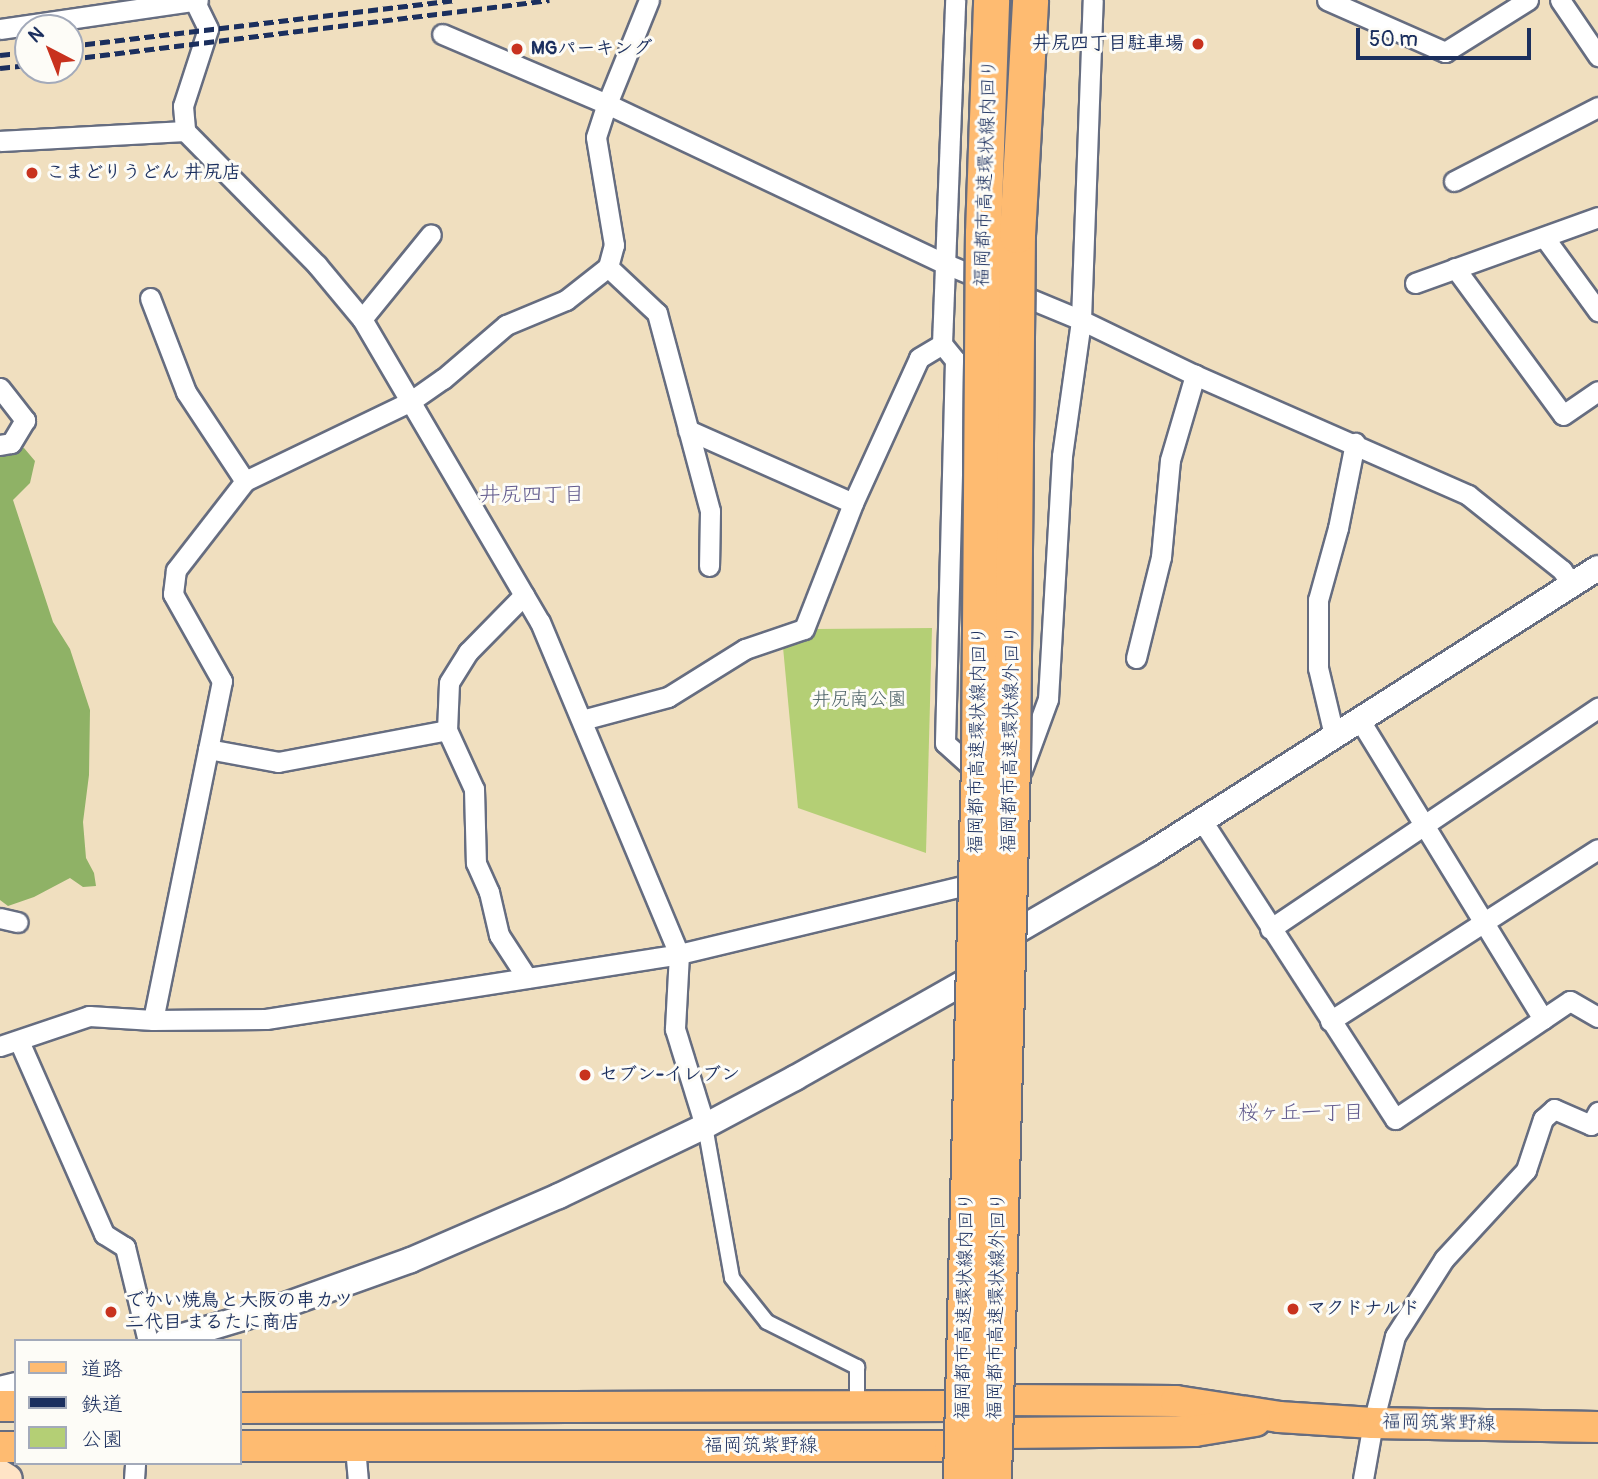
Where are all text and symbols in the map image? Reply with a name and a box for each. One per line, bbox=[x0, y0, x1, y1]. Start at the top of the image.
north arrow bbox=[14, 14, 84, 84]
scale bar bbox=[1360, 14, 1535, 58]
text: N bbox=[23, 22, 49, 48]
text: 50 m bbox=[1369, 26, 1418, 53]
place label: 井尻四丁目駐車場 bbox=[1032, 33, 1184, 55]
marker: 井尻四丁目駐車場 bbox=[1190, 36, 1206, 52]
place label: MGパーキング bbox=[531, 38, 652, 60]
marker: MGパーキング bbox=[509, 41, 525, 57]
street label: 福岡都市高速環状線内回り bbox=[971, 59, 1001, 287]
place label: こまどりうどん 井尻店 bbox=[46, 162, 240, 184]
marker: こまどりうどん 井尻店 bbox=[24, 165, 40, 181]
district label: 井尻四丁目 bbox=[480, 482, 584, 508]
street label: 福岡都市高速環状線外回り bbox=[998, 625, 1024, 853]
street label: 福岡都市高速環状線内回り bbox=[965, 626, 991, 854]
park label: 井尻南公園 bbox=[812, 689, 906, 711]
place label: セブン-イレブン bbox=[599, 1064, 740, 1086]
marker: セブン-イレブン bbox=[577, 1067, 593, 1083]
district label: 桜ヶ丘一丁目 bbox=[1238, 1100, 1364, 1126]
street label: 福岡都市高速環状線内回り bbox=[952, 1192, 978, 1420]
street label: 福岡都市高速環状線外回り bbox=[984, 1192, 1010, 1420]
place label: でかい焼鳥と大阪の串カツ 二代目 まるたに商店 bbox=[125, 1290, 353, 1334]
place label: マクドナルド bbox=[1307, 1298, 1421, 1320]
marker: マクドナルド bbox=[1285, 1301, 1301, 1317]
marker: でかい焼鳥と大阪の串カツ 二代目 まるたに商店 bbox=[103, 1304, 119, 1320]
legend bbox=[14, 1339, 242, 1465]
text: 道路 bbox=[81, 1356, 123, 1383]
text: 鉄道 bbox=[81, 1391, 123, 1418]
street label: 福岡筑紫野線 bbox=[1382, 1411, 1496, 1435]
text: 公園 bbox=[81, 1426, 123, 1453]
street label: 福岡筑紫野線 bbox=[704, 1435, 818, 1457]

